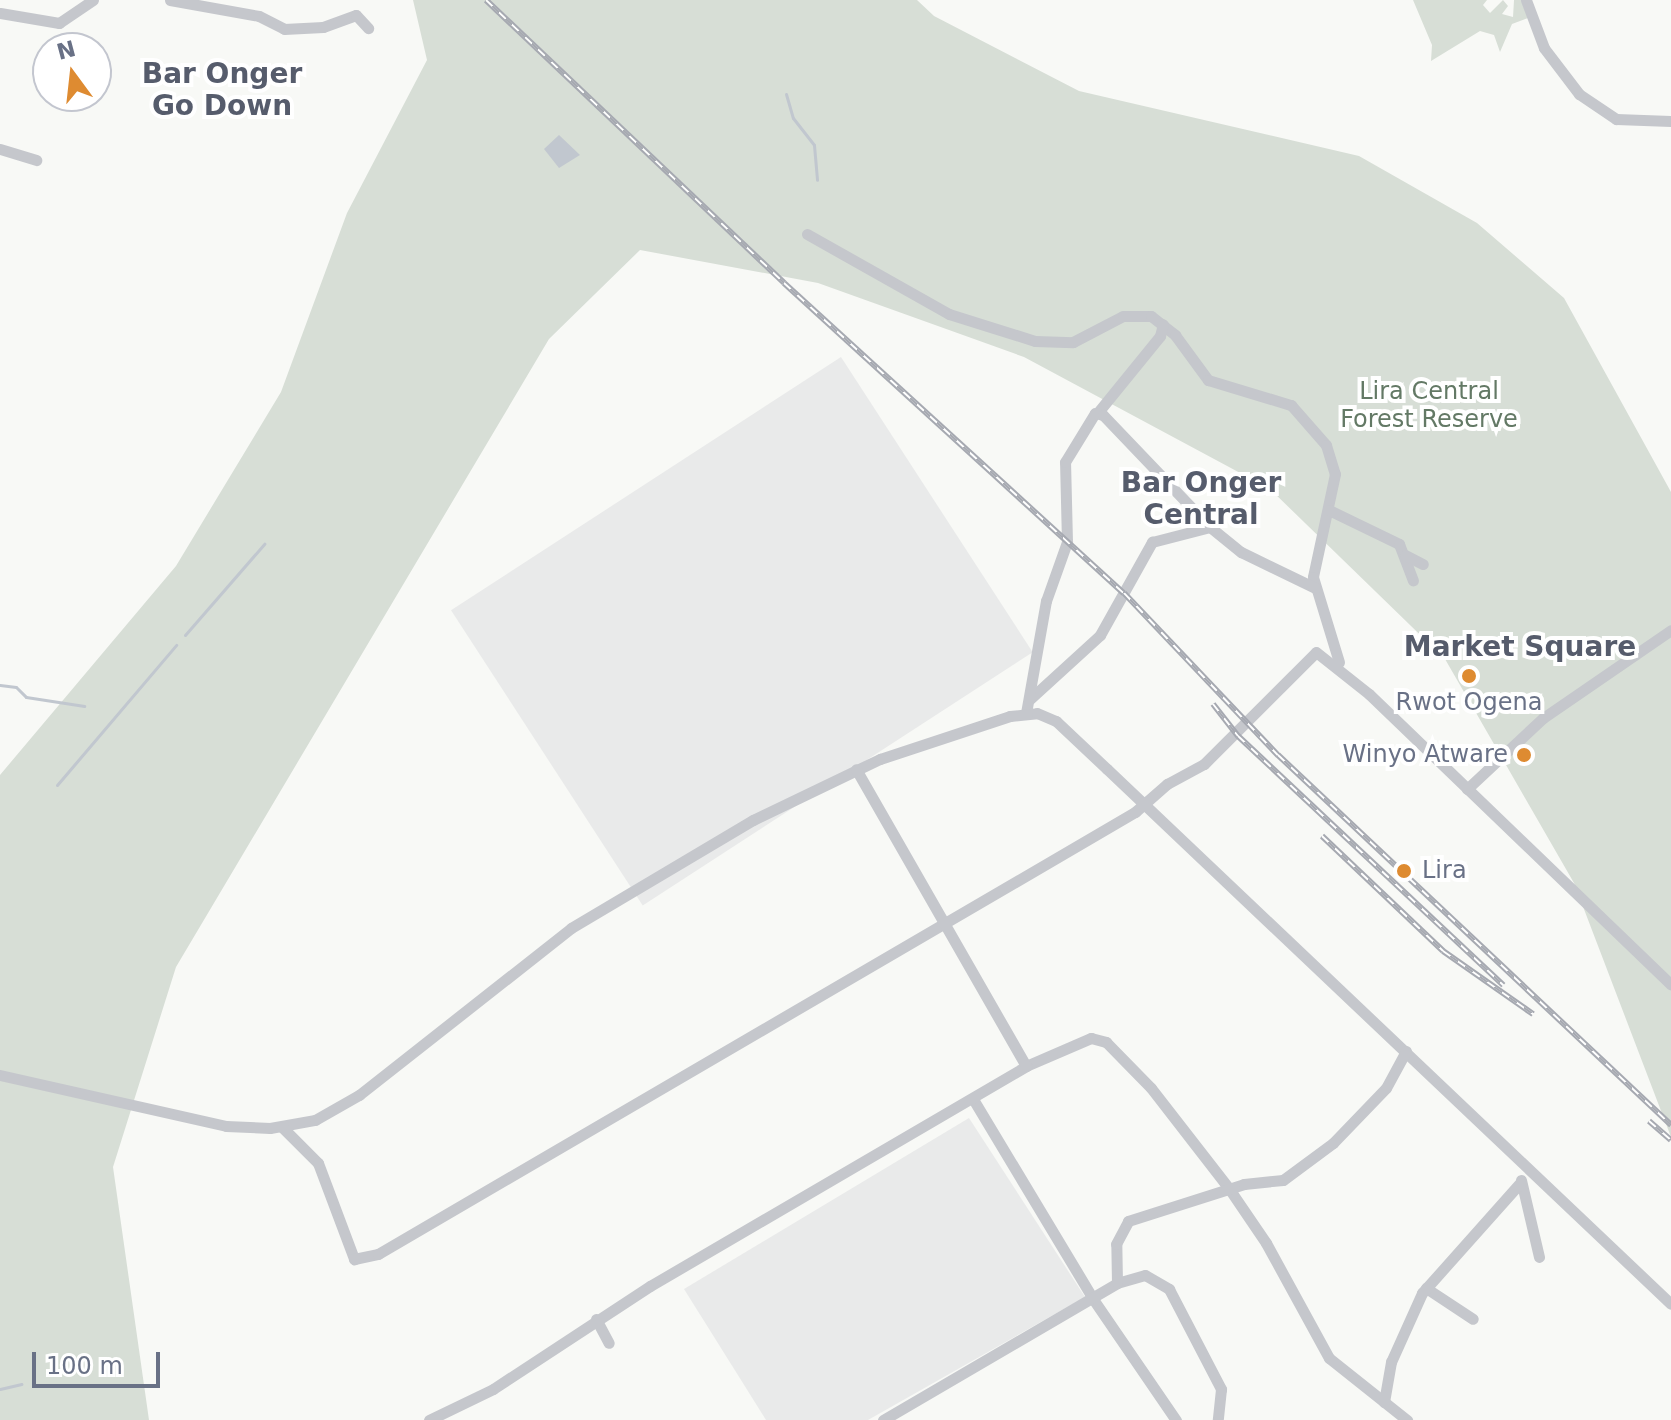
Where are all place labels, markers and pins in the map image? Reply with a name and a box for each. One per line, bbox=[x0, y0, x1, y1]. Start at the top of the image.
marker: Rwot Ogena bbox=[1460, 667, 1478, 685]
place label: Rwot Ogena bbox=[1396, 689, 1542, 717]
place label: Winyo Atware bbox=[1343, 741, 1508, 769]
marker: Winyo Atware bbox=[1515, 746, 1533, 764]
place label: Lira bbox=[1422, 857, 1467, 885]
marker: Lira bbox=[1393, 860, 1415, 882]

